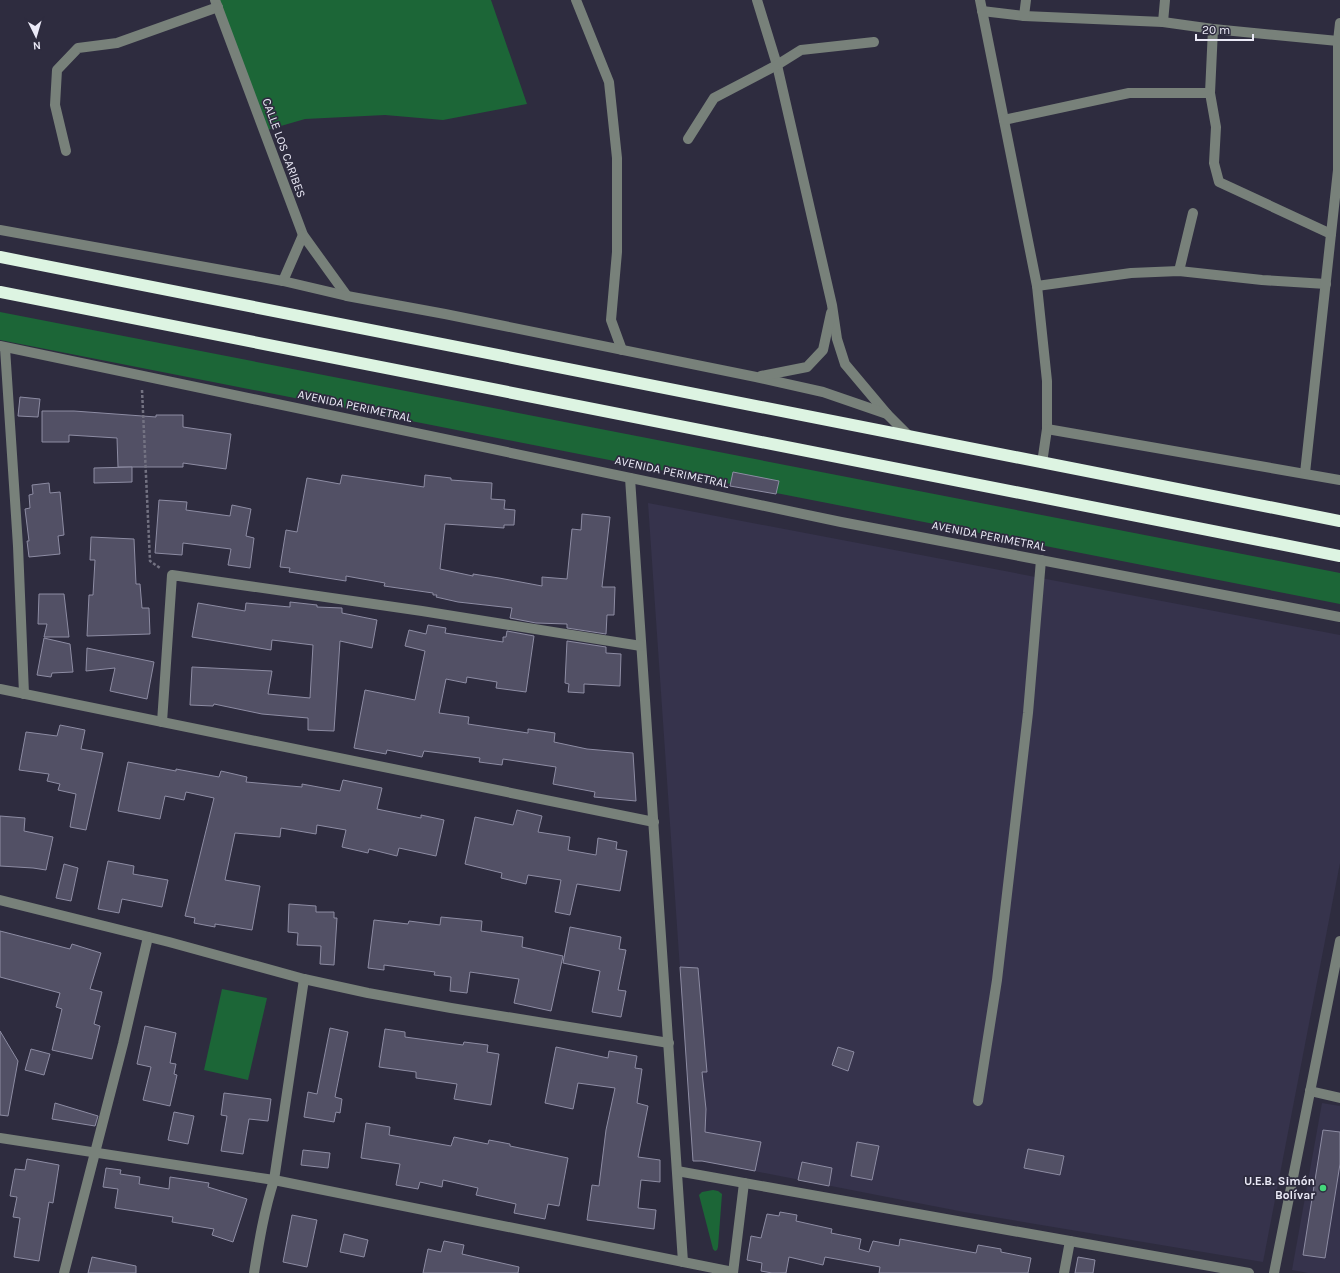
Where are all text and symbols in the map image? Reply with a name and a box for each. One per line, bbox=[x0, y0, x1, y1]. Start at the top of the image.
north arrow bbox=[16, 16, 56, 56]
scale bar bbox=[1196, 16, 1253, 42]
text: 20 m bbox=[1202, 23, 1230, 37]
text: N bbox=[32, 39, 41, 52]
street label: CALLE LOS CARIBES bbox=[259, 96, 309, 200]
street label: AVENIDA PERIMETRAL bbox=[297, 387, 414, 425]
street label: AVENIDA PERIMETRAL bbox=[614, 453, 731, 491]
street label: AVENIDA PERIMETRAL bbox=[931, 518, 1048, 554]
place label: U.E.B. Simón Bolívar bbox=[1244, 1174, 1315, 1202]
marker: U.E.B. Simón Bolívar bbox=[1318, 1183, 1328, 1193]

